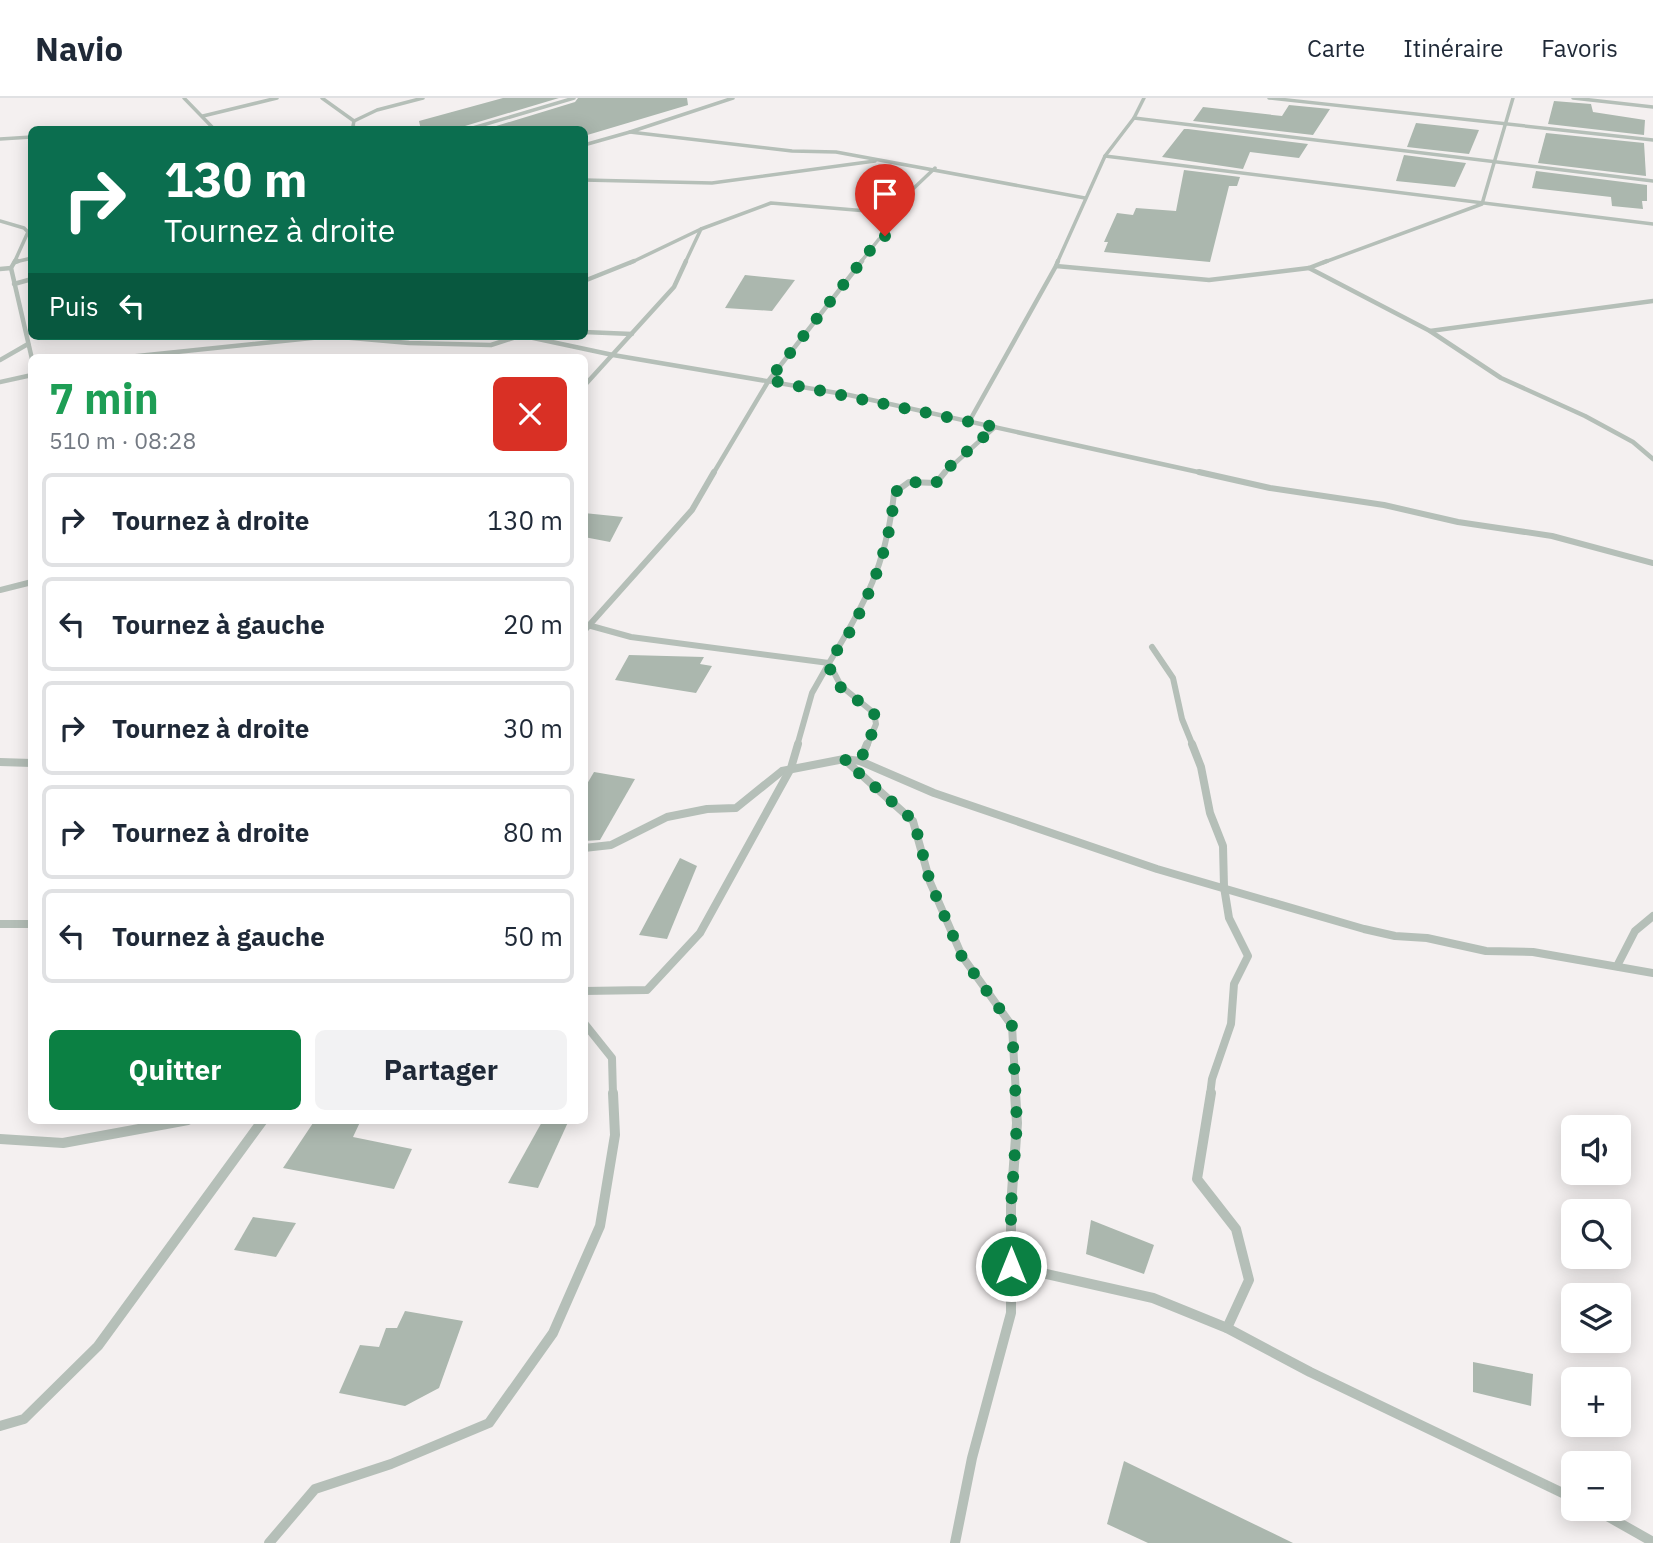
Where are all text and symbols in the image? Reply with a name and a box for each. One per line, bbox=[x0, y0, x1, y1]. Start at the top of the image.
text: Navio bbox=[35, 27, 123, 70]
text: Carte bbox=[1307, 32, 1365, 64]
text: Itinéraire bbox=[1403, 32, 1503, 64]
text: Favoris bbox=[1541, 32, 1618, 64]
text: 130 m bbox=[164, 147, 308, 210]
icon: right bbox=[49, 154, 140, 245]
pin bbox=[855, 164, 915, 236]
icon: arrive bbox=[866, 175, 904, 213]
text: Tournez à droite bbox=[164, 209, 395, 251]
icon: left bbox=[113, 287, 151, 325]
text: Puis bbox=[49, 289, 99, 323]
text: 7 min bbox=[49, 371, 159, 426]
button: close bbox=[493, 377, 567, 451]
text: 510 m · 08:28 bbox=[49, 425, 196, 455]
icon: right bbox=[53, 501, 91, 539]
text: Tournez à droite bbox=[112, 503, 309, 537]
text: 130 m bbox=[487, 503, 563, 537]
icon: left bbox=[53, 605, 91, 643]
text: Tournez à gauche bbox=[112, 607, 325, 641]
text: 20 m bbox=[503, 607, 563, 641]
icon: right bbox=[53, 709, 91, 747]
text: Tournez à droite bbox=[112, 711, 309, 745]
text: 30 m bbox=[503, 711, 563, 745]
icon: right bbox=[53, 813, 91, 851]
text: Tournez à droite bbox=[112, 815, 309, 849]
text: 80 m bbox=[503, 815, 563, 849]
icon: left bbox=[53, 917, 91, 955]
text: Tournez à gauche bbox=[112, 919, 325, 953]
text: 50 m bbox=[503, 919, 563, 953]
button: Quitter bbox=[49, 1030, 301, 1110]
button: Partager bbox=[315, 1030, 567, 1110]
map controls bbox=[1561, 1115, 1631, 1521]
button: sound bbox=[1561, 1115, 1631, 1185]
button: search bbox=[1561, 1199, 1631, 1269]
position arrow bbox=[974, 1229, 1048, 1303]
button: layers bbox=[1561, 1283, 1631, 1353]
button: + bbox=[1561, 1367, 1631, 1437]
button: − bbox=[1561, 1451, 1631, 1521]

